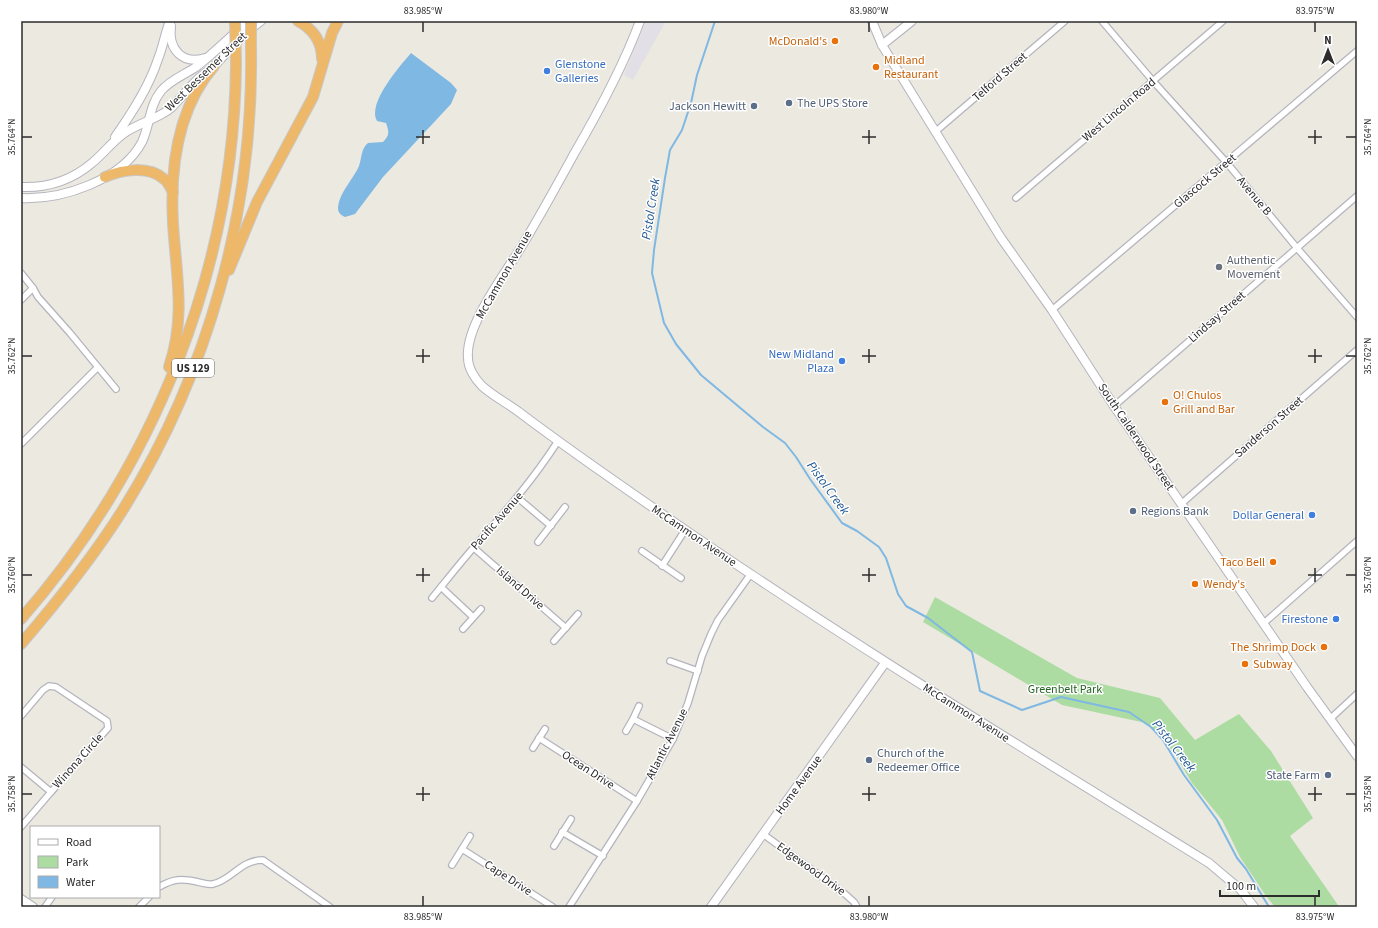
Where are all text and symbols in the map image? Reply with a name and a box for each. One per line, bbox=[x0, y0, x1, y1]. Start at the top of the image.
text: 83.985°W bbox=[404, 4, 442, 18]
text: 83.980°W bbox=[850, 4, 888, 18]
text: 83.975°W bbox=[1296, 4, 1334, 18]
street label: West Bessemer Street bbox=[161, 28, 251, 116]
north arrow bbox=[1308, 30, 1348, 70]
place label: McDonald's bbox=[769, 33, 827, 50]
text: N bbox=[1324, 33, 1332, 48]
marker: McDonald's bbox=[830, 36, 840, 46]
street label: Telford Street bbox=[969, 48, 1031, 106]
place label: Midland Restaurant bbox=[884, 52, 938, 83]
place label: Glenstone Galleries bbox=[555, 56, 606, 87]
marker: Midland Restaurant bbox=[871, 62, 881, 72]
marker: Glenstone Galleries bbox=[542, 66, 552, 76]
street label: West Lincoln Road bbox=[1078, 74, 1160, 146]
place label: The UPS Store bbox=[797, 95, 868, 112]
place label: Jackson Hewitt bbox=[669, 98, 746, 115]
marker: The UPS Store bbox=[784, 98, 794, 108]
marker: Jackson Hewitt bbox=[749, 101, 759, 111]
text: 35.764°N bbox=[5, 118, 19, 156]
text: 35.764°N bbox=[1361, 118, 1375, 156]
street label: Glascock Street bbox=[1170, 150, 1240, 212]
street label: Avenue B bbox=[1233, 173, 1275, 219]
water label: Pistol Creek bbox=[637, 176, 665, 241]
street label: McCammon Avenue bbox=[472, 228, 536, 322]
place label: Authentic Movement bbox=[1227, 252, 1280, 283]
marker: Authentic Movement bbox=[1214, 262, 1224, 272]
street label: Lindsay Street bbox=[1185, 287, 1249, 347]
text: 35.762°N bbox=[5, 337, 19, 375]
text: 35.762°N bbox=[1361, 337, 1375, 375]
place label: New Midland Plaza bbox=[769, 346, 834, 377]
marker: New Midland Plaza bbox=[837, 356, 847, 366]
road number: US 129 bbox=[172, 359, 214, 377]
street label: South Calderwood Street bbox=[1094, 380, 1178, 494]
place label: O! Chulos Grill and Bar bbox=[1173, 387, 1236, 418]
street label: Sanderson Street bbox=[1231, 392, 1307, 462]
marker: O! Chulos Grill and Bar bbox=[1160, 397, 1170, 407]
water label: Pistol Creek bbox=[802, 458, 854, 519]
street label: Pacific Avenue bbox=[467, 488, 527, 554]
street label: McCammon Avenue bbox=[648, 501, 740, 571]
place label: Regions Bank bbox=[1141, 503, 1209, 520]
marker: Regions Bank bbox=[1128, 506, 1138, 516]
place label: Dollar General bbox=[1233, 507, 1304, 524]
marker: Dollar General bbox=[1307, 510, 1317, 520]
place label: Taco Bell bbox=[1220, 554, 1265, 571]
text: 35.760°N bbox=[5, 556, 19, 594]
text: 35.760°N bbox=[1361, 556, 1375, 594]
marker: Taco Bell bbox=[1268, 557, 1278, 567]
street label: Island Drive bbox=[492, 562, 548, 614]
place label: Wendy's bbox=[1203, 576, 1245, 593]
marker: Wendy's bbox=[1190, 579, 1200, 589]
place label: Firestone bbox=[1281, 611, 1328, 628]
marker: Firestone bbox=[1331, 614, 1341, 624]
place label: The Shrimp Dock bbox=[1230, 639, 1316, 656]
marker: The Shrimp Dock bbox=[1319, 642, 1329, 652]
place label: Subway bbox=[1253, 656, 1293, 673]
marker: Subway bbox=[1240, 659, 1250, 669]
street label: McCammon Avenue bbox=[919, 679, 1013, 747]
park label: Greenbelt Park bbox=[1028, 681, 1102, 698]
street label: Atlantic Avenue bbox=[642, 705, 692, 783]
water label: Pistol Creek bbox=[1148, 716, 1201, 777]
street label: Winona Circle bbox=[49, 730, 107, 792]
place label: Church of the Redeemer Office bbox=[877, 745, 960, 776]
street label: Ocean Drive bbox=[558, 747, 618, 793]
street label: Home Avenue bbox=[772, 752, 826, 818]
marker: Church of the Redeemer Office bbox=[864, 755, 874, 765]
place label: State Farm bbox=[1266, 767, 1320, 784]
marker: State Farm bbox=[1323, 770, 1333, 780]
text: 35.758°N bbox=[5, 775, 19, 813]
text: 35.758°N bbox=[1361, 775, 1375, 813]
legend bbox=[30, 826, 160, 898]
text: Road bbox=[66, 834, 92, 851]
street label: Edgewood Drive bbox=[773, 838, 849, 900]
text: Park bbox=[66, 854, 88, 871]
street label: Cape Drive bbox=[481, 856, 535, 900]
scale bar bbox=[1220, 872, 1319, 898]
text: Water bbox=[66, 874, 96, 891]
text: 100 m bbox=[1226, 878, 1256, 895]
text: 83.985°W bbox=[404, 910, 442, 924]
text: 83.980°W bbox=[850, 910, 888, 924]
text: 83.975°W bbox=[1296, 910, 1334, 924]

